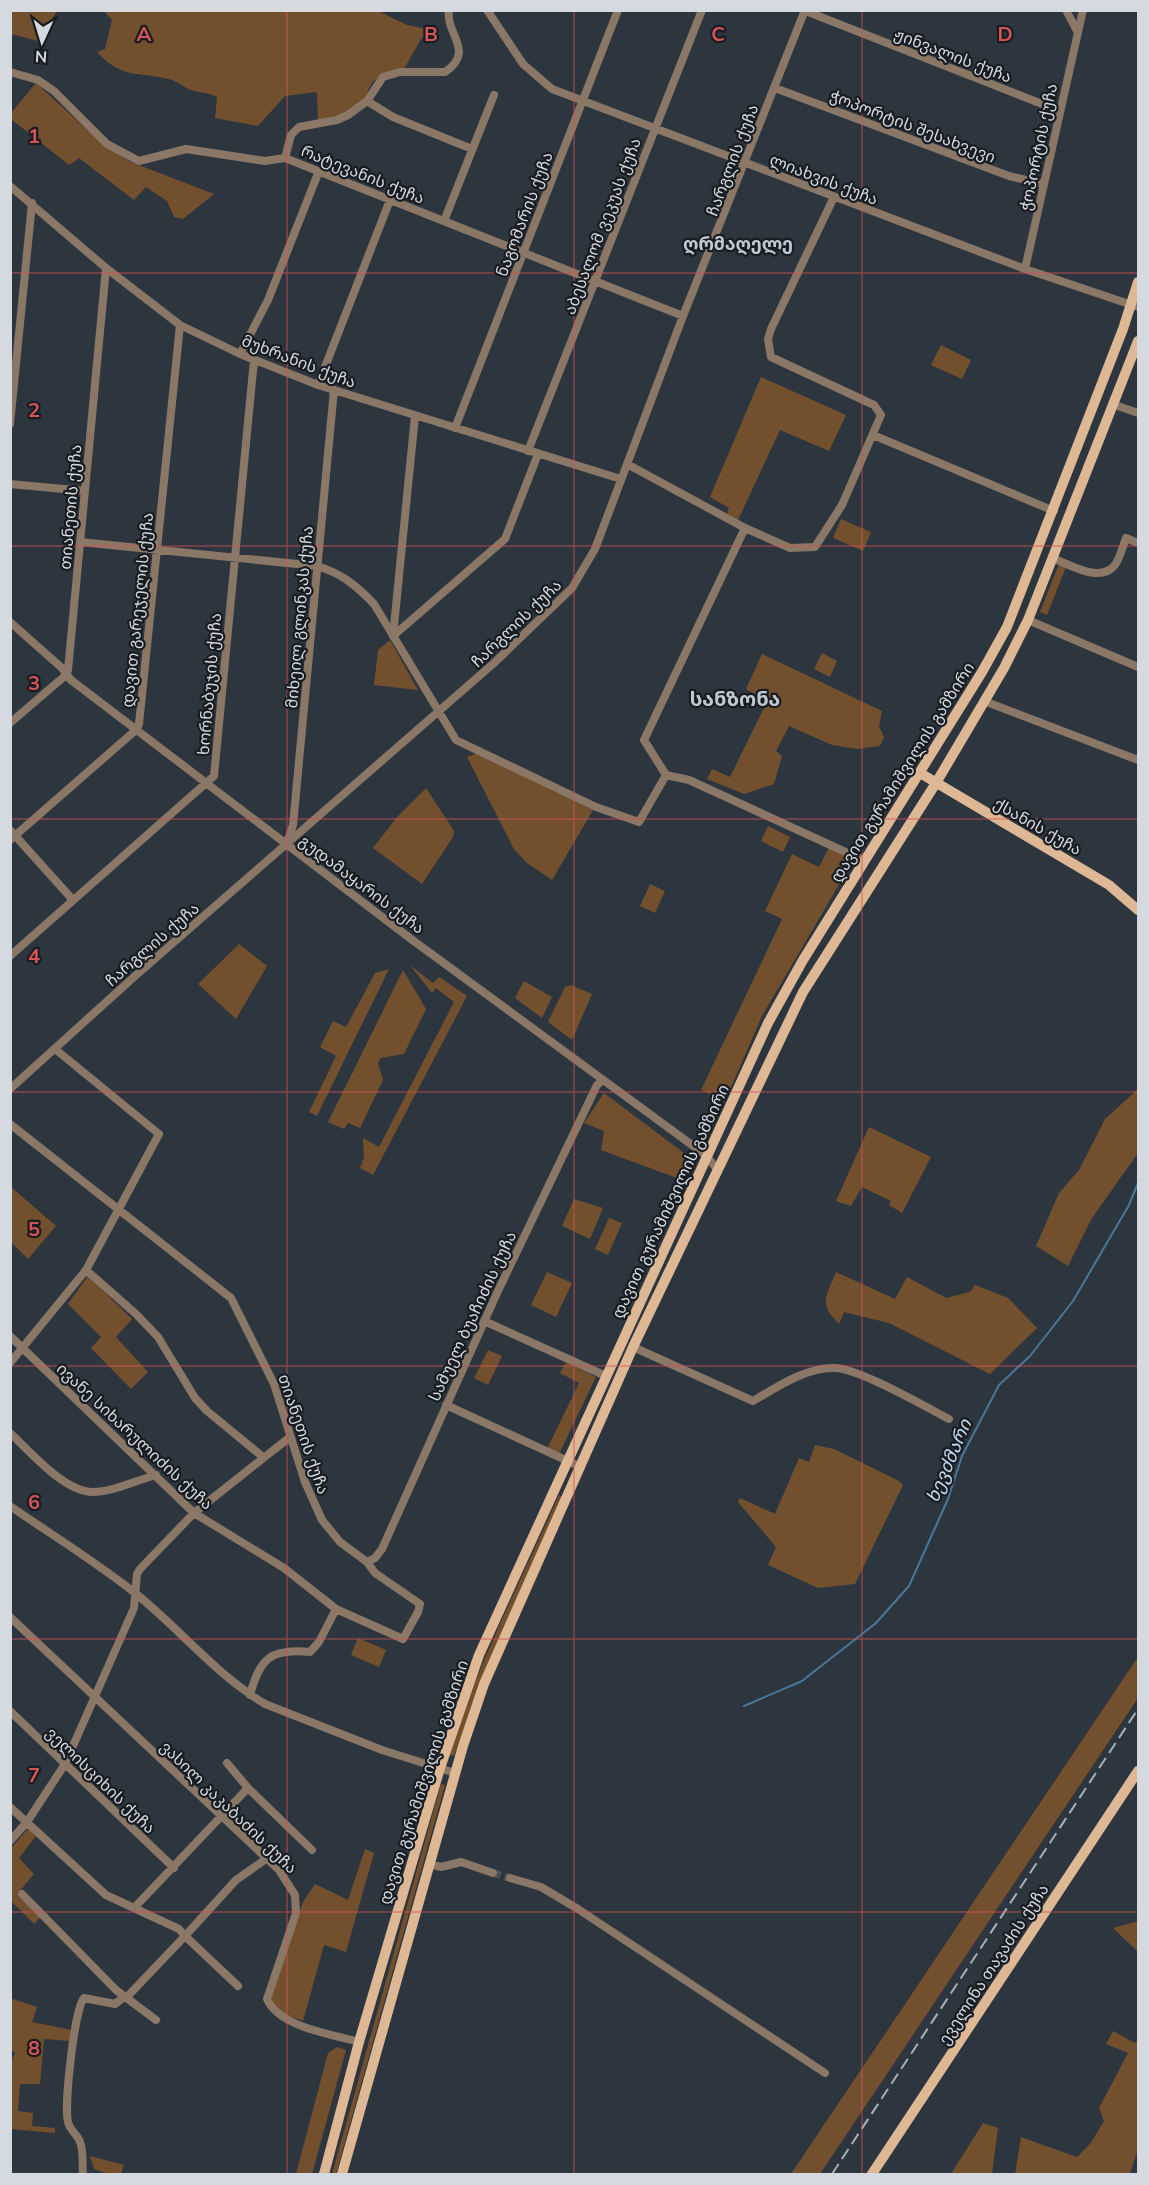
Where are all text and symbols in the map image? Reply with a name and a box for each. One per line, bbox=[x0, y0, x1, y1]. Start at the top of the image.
north arrow bbox=[12, 12, 72, 72]
text: A bbox=[137, 21, 152, 46]
text: B bbox=[424, 21, 438, 46]
text: C bbox=[711, 21, 725, 46]
text: D bbox=[997, 21, 1013, 46]
street label: ჟინვალის ქუჩა bbox=[891, 23, 1015, 88]
text: N bbox=[34, 47, 48, 67]
street label: ჭოპორტის ქუჩა bbox=[1015, 82, 1061, 212]
street label: ჭოპორტის შესახვევი bbox=[827, 85, 999, 167]
street label: ჩარგლის ქუჩა bbox=[702, 101, 763, 219]
text: 1 bbox=[28, 123, 40, 148]
street label: აბესალომ ვეკუას ქუჩა bbox=[559, 135, 646, 317]
street label: რატევანის ქუჩა bbox=[298, 140, 428, 208]
street label: ნაგომარის ქუჩა bbox=[491, 149, 557, 279]
street label: ლიახვის ქუჩა bbox=[767, 149, 881, 210]
district label: ღრმაღელე bbox=[683, 232, 793, 255]
street label: მუხრანის ქუჩა bbox=[239, 330, 359, 392]
text: 2 bbox=[28, 397, 40, 422]
street label: თიანეთის ქუჩა bbox=[55, 444, 85, 570]
street label: დავით გარეჯელის ქუჩა bbox=[117, 512, 158, 708]
street label: მიხეილ გლინკას ქუჩა bbox=[281, 525, 318, 709]
street label: ჩარგლის ქუჩა bbox=[467, 575, 566, 672]
street label: ხორნაბუჯის ქუჩა bbox=[193, 612, 225, 756]
street label: დავით გურამიშვილის გამზირი bbox=[826, 658, 979, 886]
text: 3 bbox=[28, 670, 40, 695]
district label: სანზონა bbox=[690, 686, 780, 711]
street label: ქსანის ქუჩა bbox=[991, 793, 1085, 859]
street label: გუდამაყარის ქუჩა bbox=[295, 830, 429, 939]
street label: ჩარგლის ქუჩა bbox=[101, 898, 204, 991]
text: 4 bbox=[28, 943, 40, 968]
street label: დავით გურამიშვილის გამზირი bbox=[607, 1081, 734, 1322]
text: 5 bbox=[28, 1216, 40, 1241]
street label: სამუელ ბუაჩიძის ქუჩა bbox=[424, 1228, 521, 1405]
street label: ივანე სიხარულიძის ქუჩა bbox=[52, 1358, 217, 1514]
street label: თიანეთის ქუჩა bbox=[274, 1371, 334, 1497]
water label: ხევძმარი bbox=[921, 1415, 977, 1506]
text: 6 bbox=[28, 1489, 40, 1514]
street label: დავით გურამიშვილის გამზირი bbox=[374, 1657, 473, 1907]
street label: ველისციხის ქუჩა bbox=[41, 1722, 160, 1838]
street label: ვასილ კაკაბაძის ქუჩა bbox=[156, 1736, 302, 1878]
text: 7 bbox=[28, 1762, 40, 1787]
street label: ეველინა თავაძის ქუჩა bbox=[933, 1880, 1053, 2049]
text: 8 bbox=[28, 2035, 40, 2060]

